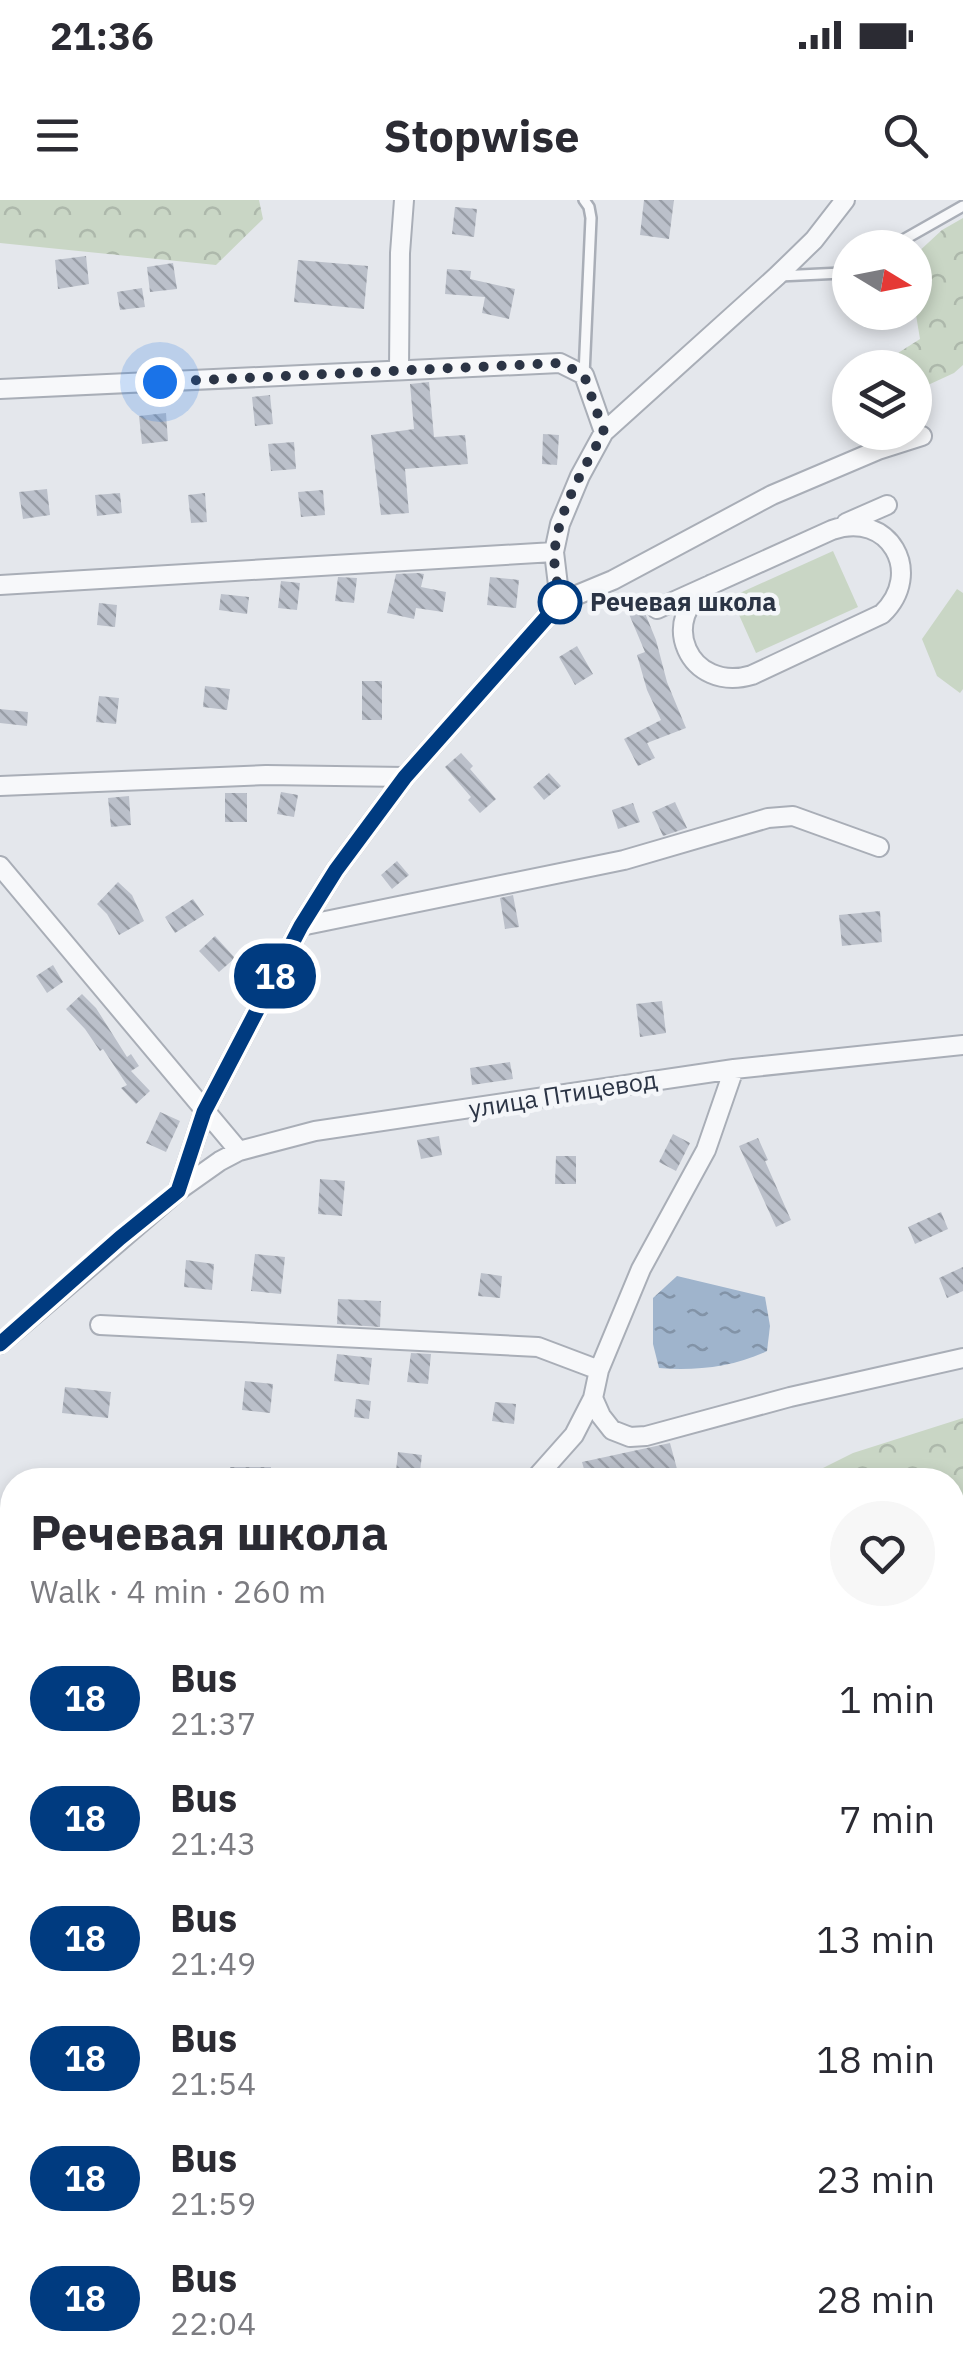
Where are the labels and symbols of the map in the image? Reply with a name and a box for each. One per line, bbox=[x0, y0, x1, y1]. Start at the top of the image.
north arrow bbox=[832, 230, 932, 330]
your location bbox=[135, 357, 185, 407]
marker: Речевая школа bbox=[539, 581, 581, 623]
place label: Речевая школа bbox=[590, 585, 777, 618]
line badge: 18 bbox=[230, 944, 320, 1008]
street label: улица Птицевод bbox=[466, 1062, 660, 1125]

